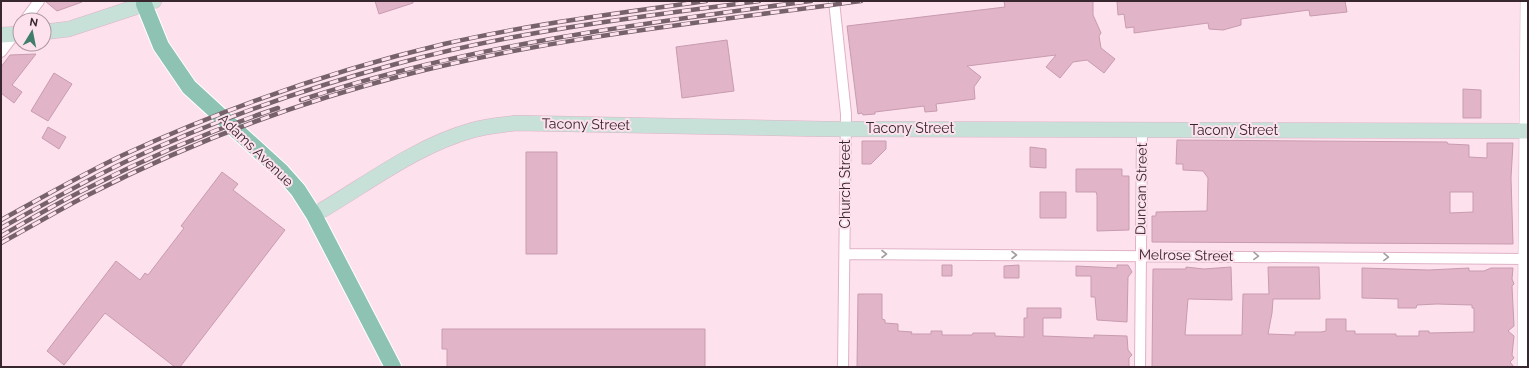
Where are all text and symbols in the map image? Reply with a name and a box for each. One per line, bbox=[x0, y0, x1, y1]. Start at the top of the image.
north arrow bbox=[12, 12, 52, 52]
text: N bbox=[28, 16, 39, 30]
street label: Adams Avenue bbox=[215, 110, 297, 190]
street label: Tacony Street bbox=[542, 115, 631, 133]
street label: Tacony Street bbox=[866, 120, 954, 136]
street label: Tacony Street bbox=[1190, 122, 1278, 138]
street label: Church Street bbox=[837, 139, 853, 229]
street label: Duncan Street bbox=[1132, 142, 1150, 235]
street label: Melrose Street bbox=[1139, 246, 1234, 264]
one-way arrow bbox=[881, 250, 887, 258]
one-way arrow bbox=[1011, 251, 1017, 259]
one-way arrow bbox=[1253, 252, 1259, 260]
one-way arrow bbox=[1383, 253, 1389, 262]

